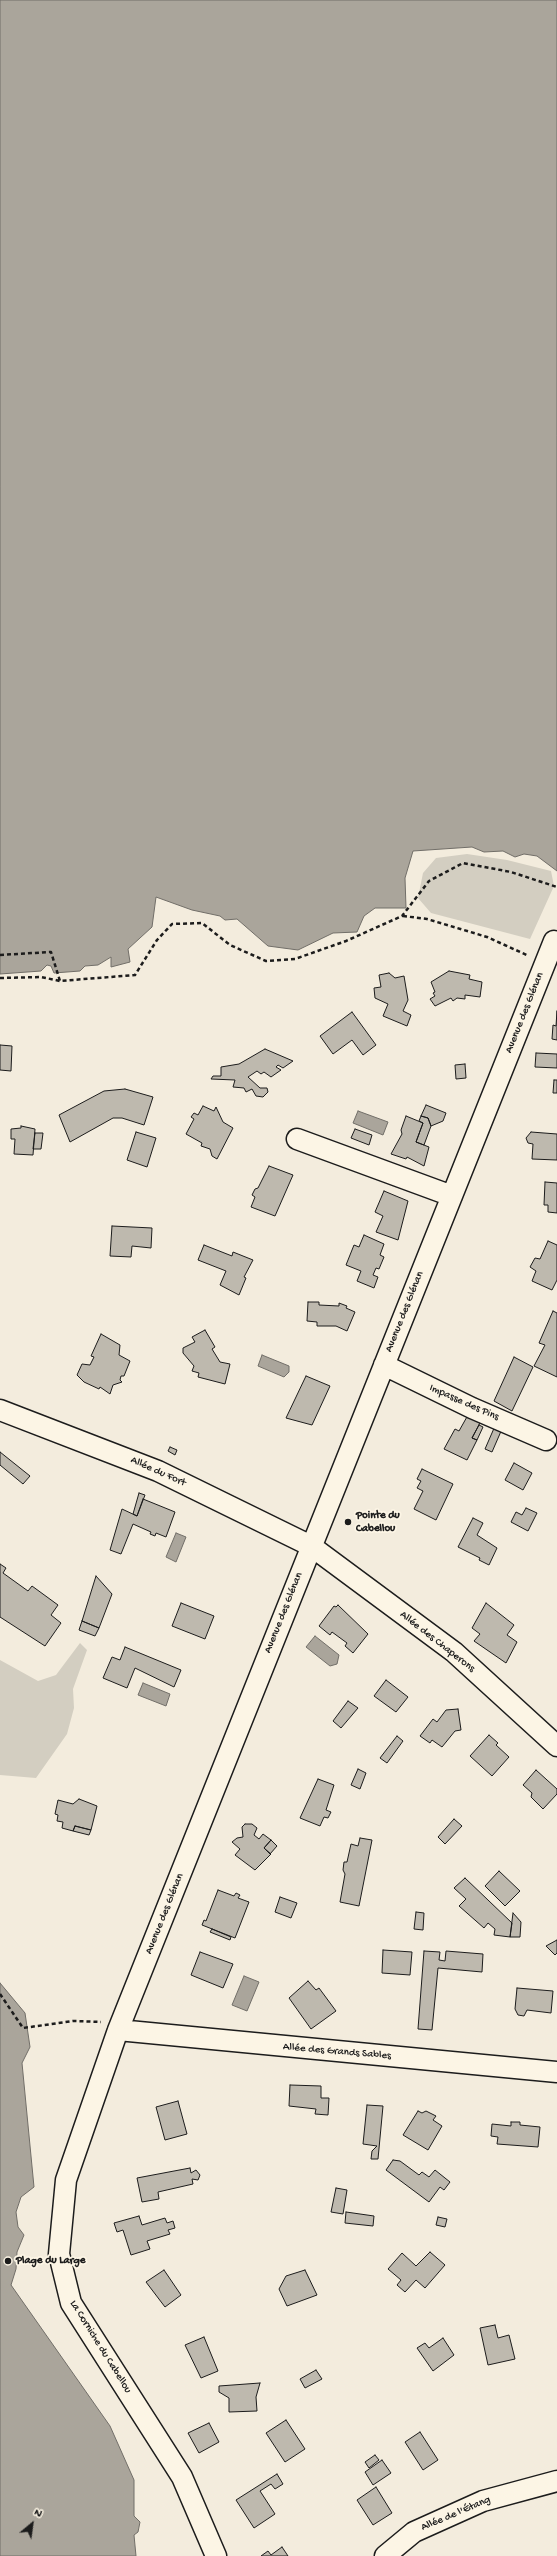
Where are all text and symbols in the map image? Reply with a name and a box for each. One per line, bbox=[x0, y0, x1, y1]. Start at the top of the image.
street label: Avenue des Glénan bbox=[503, 971, 547, 1055]
street label: Avenue des Glénan bbox=[383, 1270, 427, 1354]
street label: Impasse des Pins bbox=[427, 1382, 501, 1424]
street label: Allée du Fort bbox=[128, 1454, 188, 1490]
place label: Pointe du Cabellou bbox=[356, 1509, 400, 1535]
marker: Pointe du Cabellou bbox=[343, 1517, 353, 1527]
street label: Avenue des Glénan bbox=[262, 1571, 306, 1655]
street label: Allée des Chaperons bbox=[397, 1608, 477, 1676]
street label: Avenue des Glénan bbox=[143, 1872, 187, 1956]
street label: Allée des Grands Sables bbox=[282, 2041, 392, 2063]
place label: Plage du Large bbox=[16, 2254, 85, 2268]
marker: Plage du Large bbox=[3, 2256, 13, 2266]
street label: La Corniche du Cabellou bbox=[66, 2298, 134, 2396]
street label: Allée de l'Étang bbox=[419, 2493, 493, 2535]
north arrow bbox=[12, 2504, 52, 2544]
text: N bbox=[32, 2507, 44, 2520]

